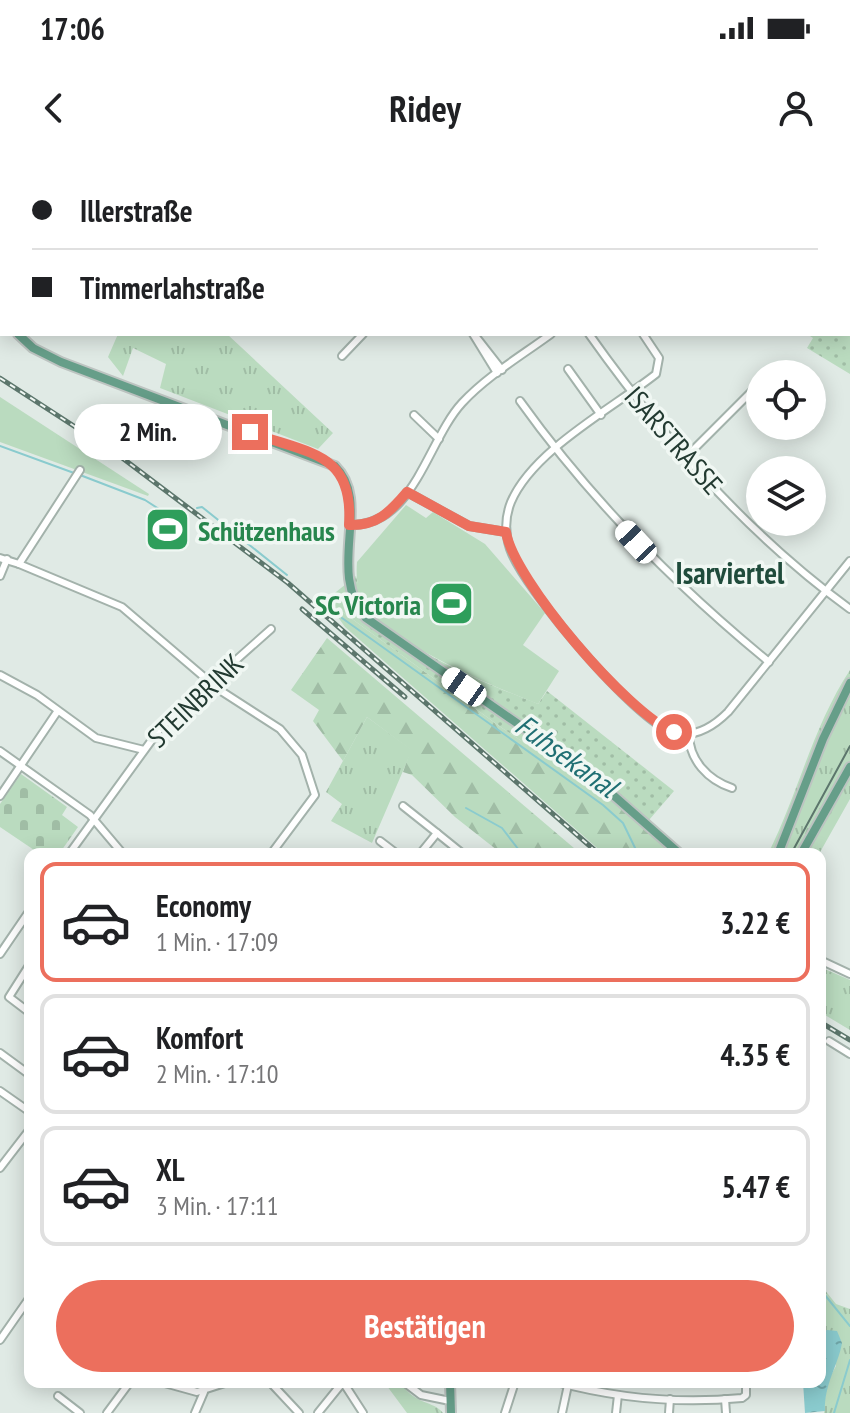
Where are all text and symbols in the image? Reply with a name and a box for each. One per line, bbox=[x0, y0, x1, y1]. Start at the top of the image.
text: 17:06 bbox=[40, 9, 105, 48]
text: Ridey bbox=[389, 85, 461, 132]
icon: back bbox=[32, 86, 76, 130]
icon: person bbox=[774, 86, 818, 130]
text: Illerstraße bbox=[80, 191, 193, 230]
text: Timmerlahstraße bbox=[80, 268, 265, 307]
map controls bbox=[746, 360, 826, 536]
button: locate bbox=[746, 360, 826, 440]
street label: ISARSTRASSE bbox=[617, 378, 731, 502]
callout: 2 Min. bbox=[74, 404, 222, 460]
route end bbox=[232, 414, 268, 450]
text: 2 Min. bbox=[119, 415, 177, 448]
button: layers bbox=[746, 456, 826, 536]
sports icon: Schützenhaus bbox=[143, 506, 191, 554]
place label: Schützenhaus bbox=[198, 512, 335, 549]
car bbox=[611, 516, 661, 568]
district label: Isarviertel bbox=[676, 553, 785, 592]
sports icon: SC Victoria bbox=[428, 580, 476, 628]
place label: SC Victoria bbox=[315, 586, 421, 623]
street label: STEINBRINK bbox=[139, 645, 251, 755]
car bbox=[437, 663, 491, 711]
water label: Fuhsekanal bbox=[508, 705, 628, 807]
route start bbox=[656, 714, 692, 750]
icon: car bbox=[60, 886, 132, 958]
text: Economy bbox=[156, 886, 251, 925]
text: 3.22 € bbox=[720, 903, 790, 942]
text: 1 Min. · 17:09 bbox=[156, 925, 278, 958]
icon: car bbox=[60, 1018, 132, 1090]
text: Komfort bbox=[156, 1018, 243, 1057]
text: 4.35 € bbox=[720, 1035, 790, 1074]
text: 2 Min. · 17:10 bbox=[156, 1057, 278, 1090]
icon: car bbox=[60, 1150, 132, 1222]
text: XL bbox=[156, 1150, 185, 1189]
text: 5.47 € bbox=[721, 1167, 790, 1206]
text: 3 Min. · 17:11 bbox=[156, 1189, 278, 1222]
button: Bestätigen bbox=[56, 1280, 794, 1372]

